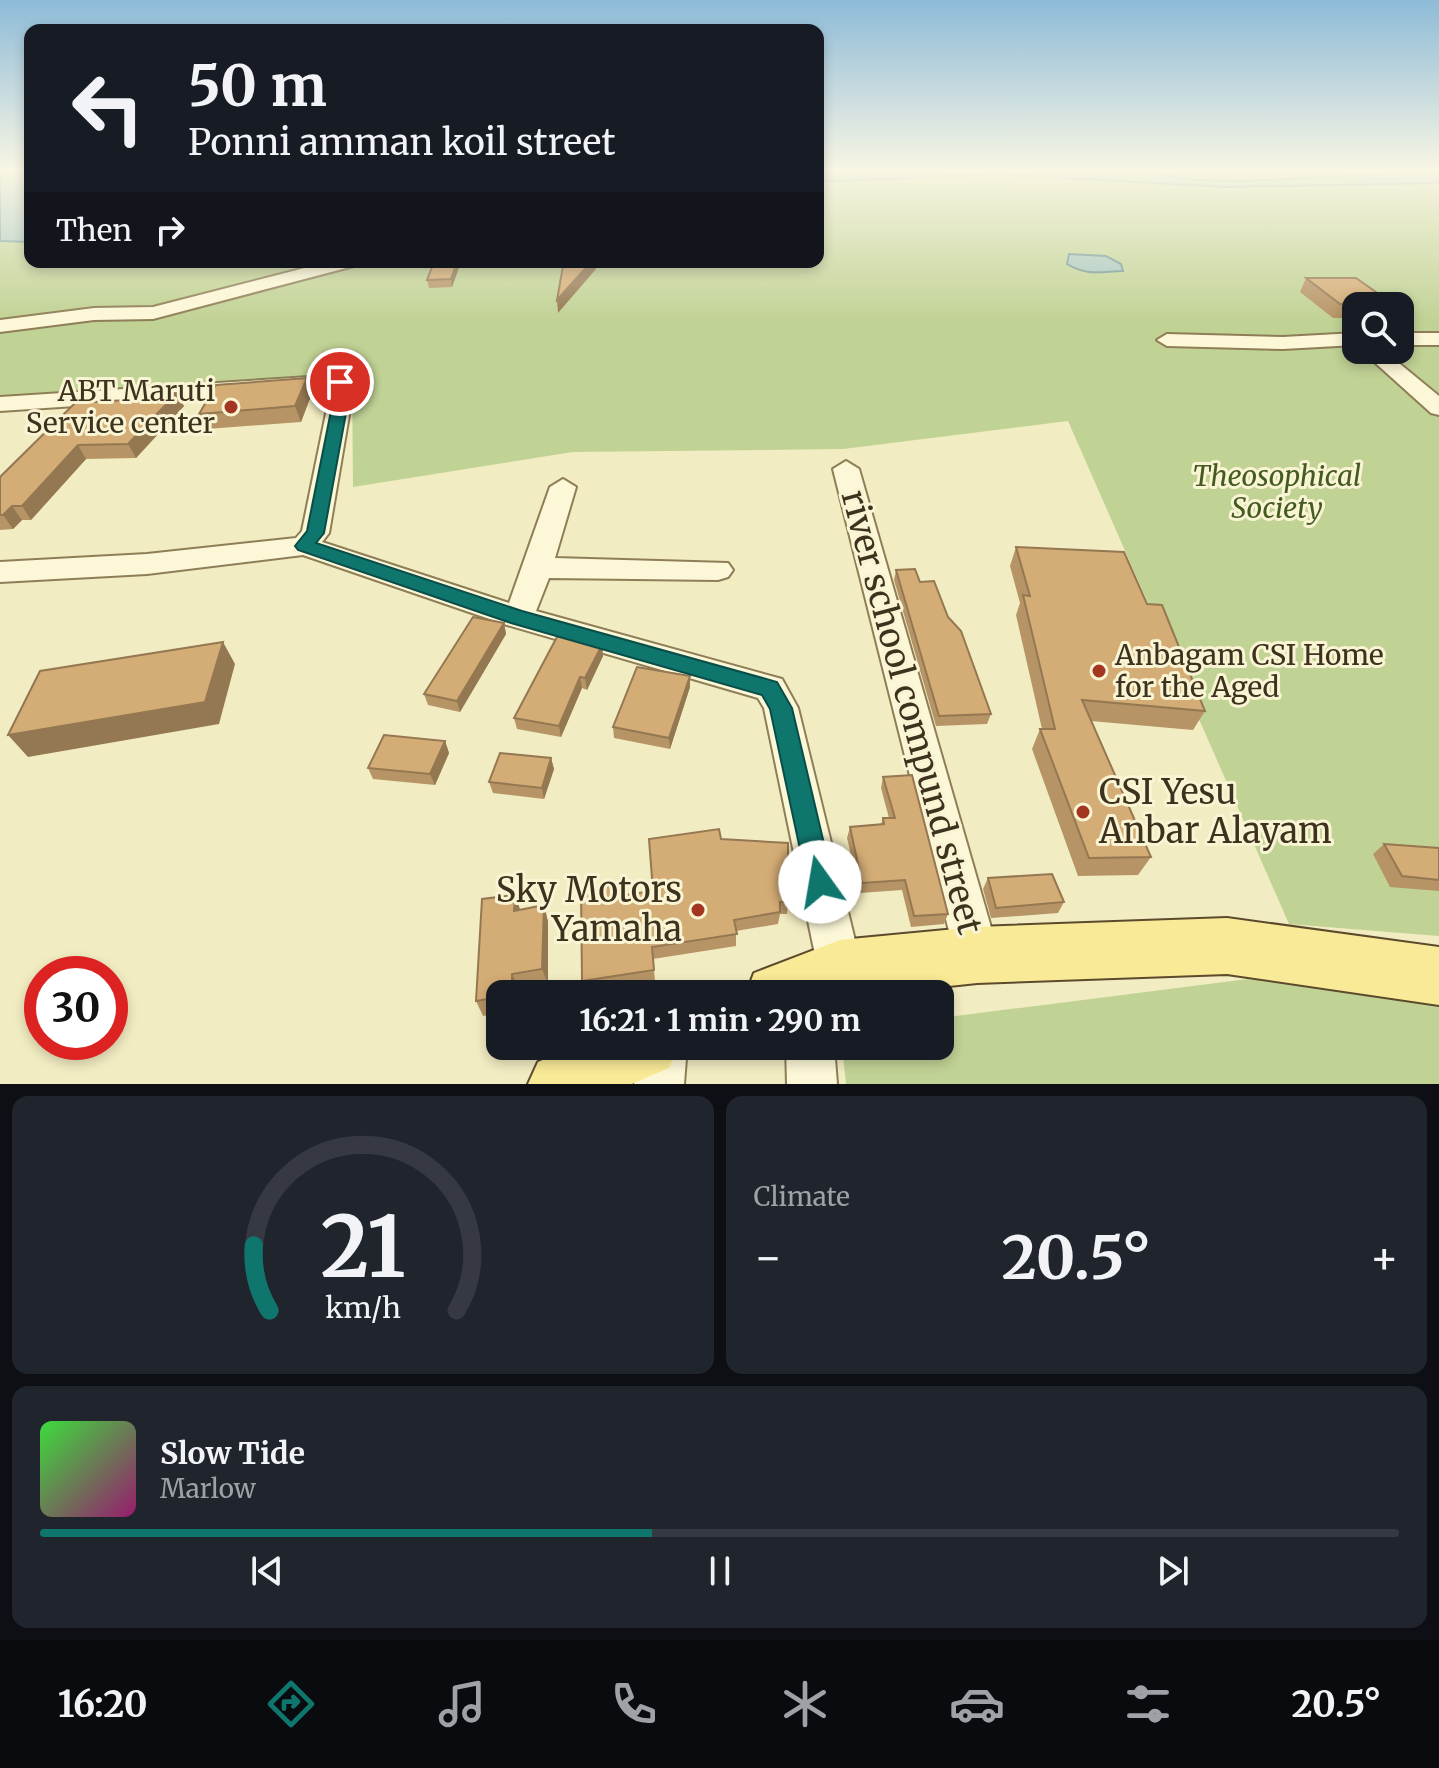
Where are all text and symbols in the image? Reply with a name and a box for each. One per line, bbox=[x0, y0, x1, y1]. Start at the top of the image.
text: 50 m bbox=[188, 51, 327, 121]
icon: left bbox=[56, 56, 160, 160]
text: Ponni amman koil street bbox=[188, 120, 615, 165]
icon: right bbox=[148, 208, 192, 252]
text: Then bbox=[56, 211, 132, 249]
map controls bbox=[1342, 292, 1414, 364]
button: search bbox=[1342, 292, 1414, 364]
pin bbox=[306, 348, 374, 416]
icon: arrive bbox=[318, 360, 362, 404]
place label: ABT Maruti Service center bbox=[26, 373, 215, 441]
marker: ABT Maruti Service center bbox=[222, 398, 240, 416]
park label: Theosophical Society bbox=[1193, 458, 1361, 526]
street label: river school compund street bbox=[832, 485, 992, 939]
place label: Anbagam CSI Home for the Aged bbox=[1114, 637, 1384, 705]
marker: Anbagam CSI Home for the Aged bbox=[1090, 662, 1108, 680]
place label: CSI Yesu Anbar Alayam bbox=[1098, 771, 1332, 852]
marker: CSI Yesu Anbar Alayam bbox=[1074, 803, 1092, 821]
position arrow bbox=[778, 840, 862, 924]
place label: Sky Motors Yamaha bbox=[496, 869, 682, 950]
marker: Sky Motors Yamaha bbox=[689, 901, 707, 919]
speed limit sign: 30 bbox=[24, 956, 128, 1060]
text: 16:21 · 1 min · 290 m bbox=[579, 1001, 861, 1039]
text: Climate bbox=[754, 1180, 850, 1213]
text: 21 bbox=[320, 1195, 405, 1300]
text: 20.5° bbox=[1001, 1220, 1151, 1295]
text: − bbox=[754, 1230, 783, 1285]
text: + bbox=[1370, 1230, 1399, 1285]
text: km/h bbox=[325, 1290, 401, 1326]
text: Slow Tide bbox=[160, 1434, 305, 1472]
text: Marlow bbox=[160, 1472, 256, 1505]
icon: previous bbox=[245, 1549, 289, 1593]
icon: pause bbox=[698, 1549, 742, 1593]
icon: next bbox=[1151, 1549, 1195, 1593]
icon: directions bbox=[263, 1676, 319, 1732]
icon: music bbox=[434, 1676, 490, 1732]
icon: phone bbox=[606, 1676, 662, 1732]
icon: climate bbox=[777, 1676, 833, 1732]
icon: car bbox=[949, 1676, 1005, 1732]
icon: filters bbox=[1120, 1676, 1176, 1732]
text: 16:20 bbox=[58, 1682, 148, 1727]
text: 20.5° bbox=[1291, 1682, 1381, 1727]

